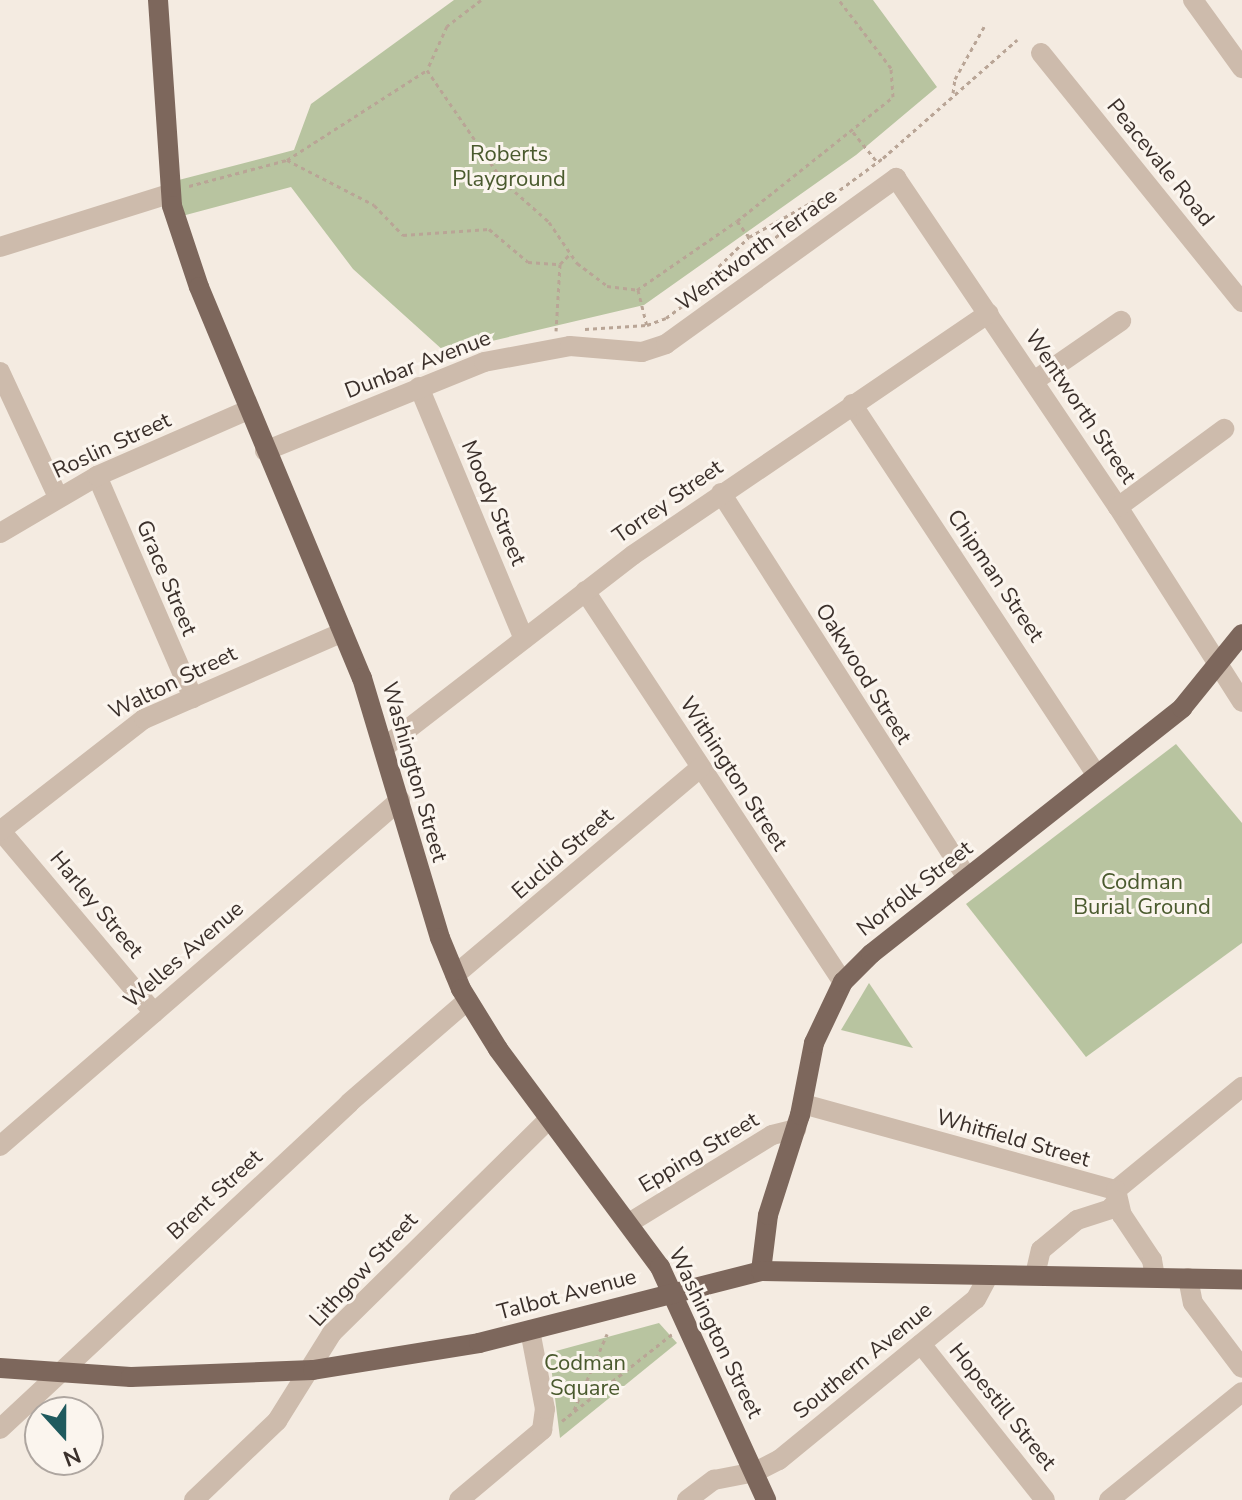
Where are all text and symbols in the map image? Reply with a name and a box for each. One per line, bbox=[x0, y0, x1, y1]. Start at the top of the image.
street label: Peacevale Road bbox=[1101, 94, 1219, 232]
park label: Roberts Playground bbox=[452, 141, 566, 192]
street label: Wentworth Terrace bbox=[672, 183, 842, 317]
street label: Dunbar Avenue bbox=[341, 325, 495, 405]
street label: Wentworth Street bbox=[1019, 325, 1141, 489]
street label: Roslin Street bbox=[49, 407, 175, 485]
street label: Moody Street bbox=[455, 437, 531, 569]
street label: Torrey Street bbox=[608, 454, 728, 550]
street label: Chipman Street bbox=[941, 505, 1049, 647]
street label: Grace Street bbox=[130, 516, 202, 640]
street label: Oakwood Street bbox=[809, 599, 917, 749]
street label: Walton Street bbox=[105, 641, 241, 725]
street label: Washington Street bbox=[376, 679, 452, 865]
street label: Withington Street bbox=[673, 692, 793, 856]
street label: Euclid Street bbox=[507, 803, 619, 905]
street label: Norfolk Street bbox=[852, 836, 978, 942]
street label: Harley Street bbox=[44, 846, 148, 964]
park label: Codman Burial Ground bbox=[1073, 869, 1211, 920]
street label: Welles Avenue bbox=[119, 896, 249, 1014]
street label: Whitfield Street bbox=[933, 1104, 1093, 1174]
street label: Epping Street bbox=[634, 1107, 764, 1199]
street label: Brent Street bbox=[162, 1144, 268, 1246]
street label: Lithgow Street bbox=[304, 1207, 424, 1333]
street label: Washington Street bbox=[662, 1244, 768, 1422]
street label: Talbot Avenue bbox=[495, 1264, 639, 1326]
street label: Southern Avenue bbox=[788, 1297, 938, 1425]
street label: Hopestill Street bbox=[943, 1338, 1061, 1476]
park label: Codman Square bbox=[544, 1350, 626, 1402]
north arrow bbox=[24, 1396, 104, 1476]
text: N bbox=[59, 1440, 85, 1473]

